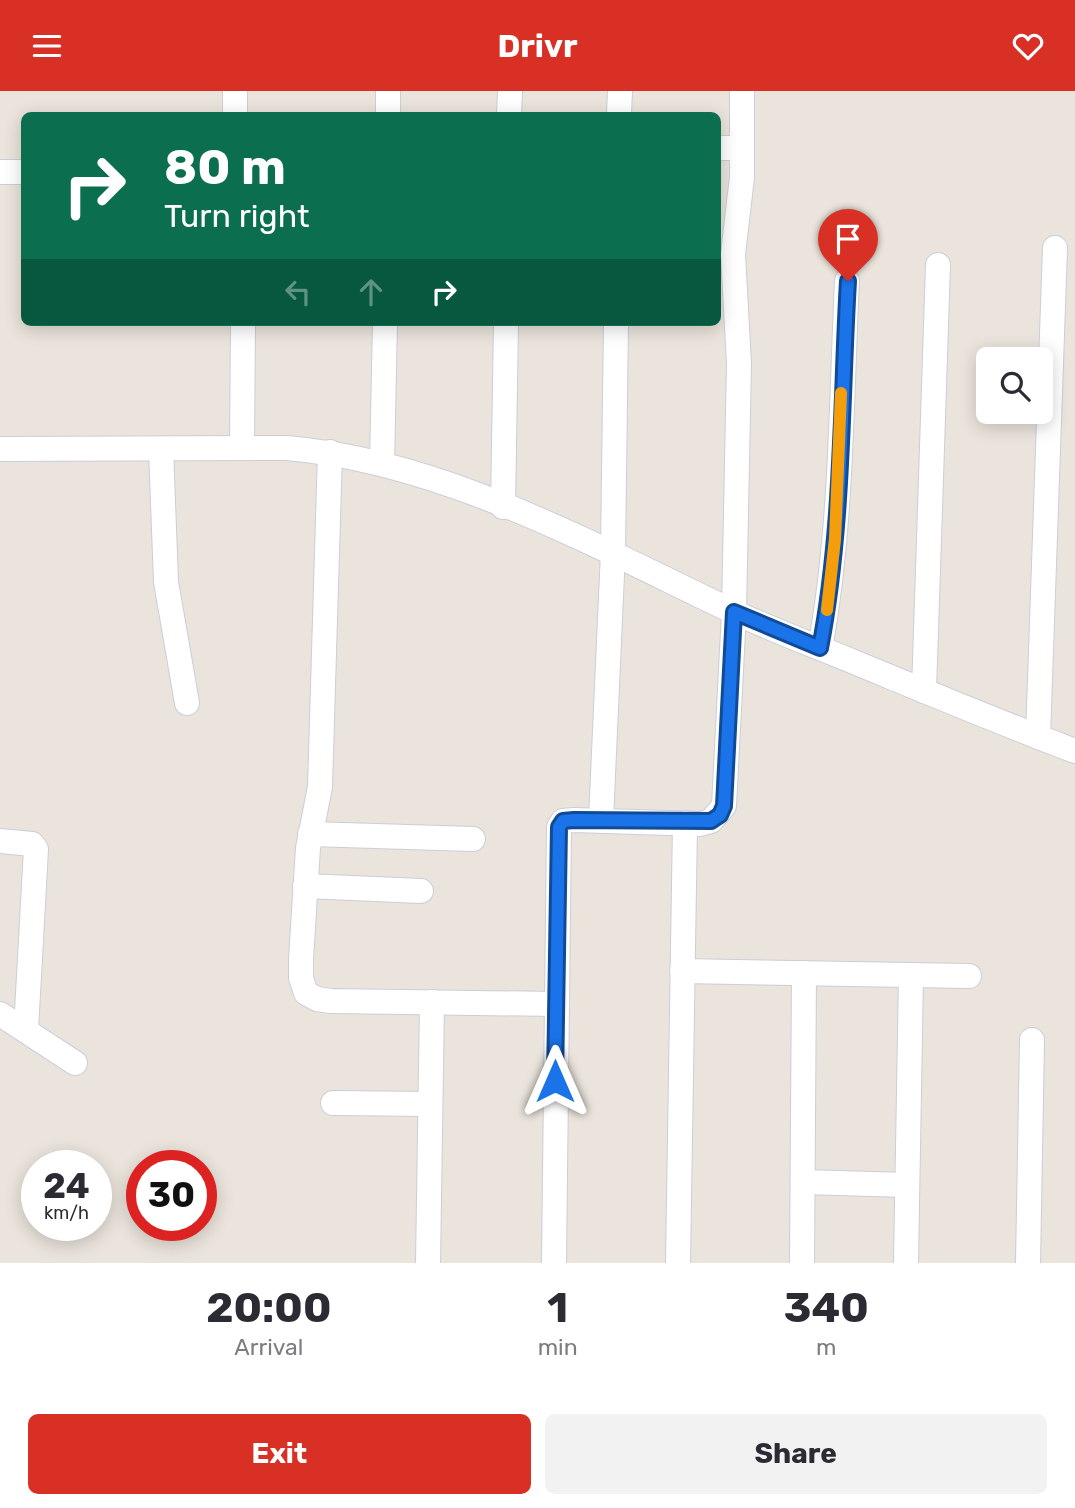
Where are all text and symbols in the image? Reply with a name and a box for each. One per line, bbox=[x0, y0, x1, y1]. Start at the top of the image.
icon: menu bbox=[28, 27, 66, 65]
text: Drivr bbox=[497, 27, 578, 65]
icon: heart bbox=[1009, 27, 1047, 65]
text: 80 m bbox=[164, 138, 286, 196]
icon: right bbox=[49, 140, 140, 231]
text: Turn right bbox=[164, 197, 309, 235]
pin bbox=[818, 209, 878, 281]
icon: arrive bbox=[829, 220, 867, 258]
icon: left bbox=[279, 273, 317, 311]
icon: ahead bbox=[352, 273, 390, 311]
icon: right bbox=[425, 273, 463, 311]
map controls bbox=[976, 347, 1053, 424]
button: search bbox=[976, 347, 1053, 424]
position arrow bbox=[518, 1044, 592, 1118]
speed limit sign: 30 bbox=[126, 1150, 217, 1241]
text: 24 bbox=[43, 1165, 90, 1207]
text: km/h bbox=[44, 1202, 89, 1224]
text: 20:00 bbox=[206, 1283, 331, 1333]
text: 1 bbox=[547, 1283, 568, 1333]
text: 340 bbox=[784, 1283, 869, 1333]
text: Arrival bbox=[234, 1333, 303, 1361]
text: min bbox=[538, 1333, 578, 1361]
text: m bbox=[816, 1333, 837, 1361]
button: Exit bbox=[28, 1414, 531, 1494]
button: Share bbox=[545, 1414, 1047, 1494]

